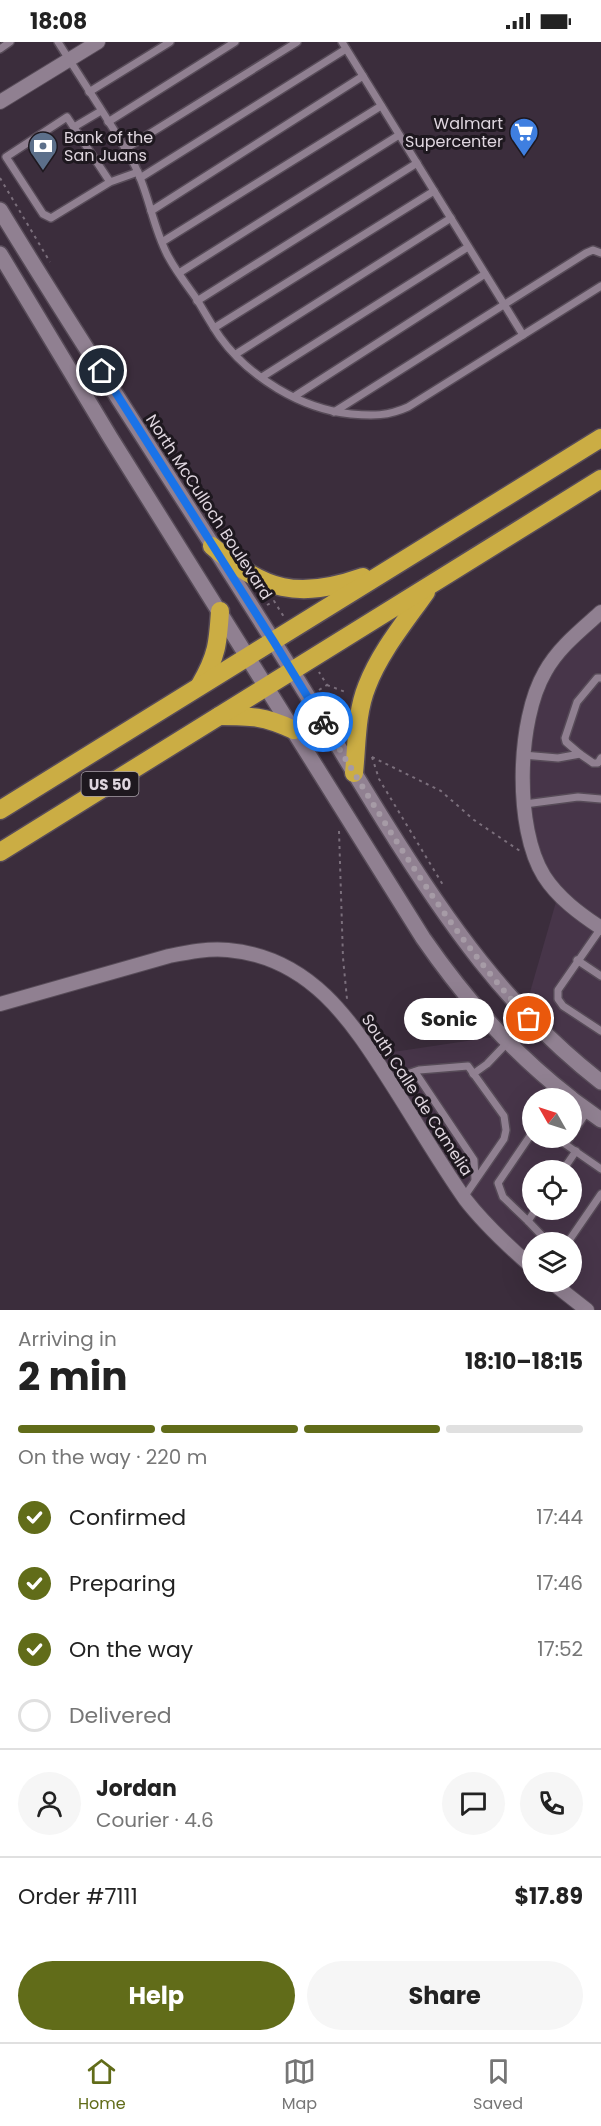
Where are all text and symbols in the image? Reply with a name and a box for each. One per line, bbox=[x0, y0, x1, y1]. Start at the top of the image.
text: 18:08 bbox=[30, 6, 87, 37]
place label: Walmart Supercenter bbox=[405, 112, 503, 153]
supermarket icon: Walmart Supercenter bbox=[508, 116, 540, 158]
place label: Bank of the San Juans bbox=[64, 126, 153, 167]
bank icon: Bank of the San Juans bbox=[27, 130, 59, 172]
pin bbox=[76, 345, 127, 396]
icon: home bbox=[85, 354, 118, 387]
street label: North McCulloch Boulevard bbox=[140, 410, 278, 604]
courier bbox=[293, 692, 353, 752]
icon: bike bbox=[307, 706, 340, 739]
road number: US 50 bbox=[82, 772, 138, 796]
pin bbox=[503, 993, 554, 1044]
callout: Sonic bbox=[403, 998, 493, 1040]
icon: bag bbox=[512, 1002, 545, 1035]
text: Sonic bbox=[421, 1005, 477, 1033]
street label: South Calle de Camelia bbox=[356, 1010, 478, 1180]
north arrow bbox=[522, 1088, 582, 1148]
map controls bbox=[522, 1088, 582, 1292]
button: locate bbox=[522, 1160, 582, 1220]
button: layers bbox=[522, 1232, 582, 1292]
text: Arriving in bbox=[18, 1325, 117, 1353]
text: 18:10–18:15 bbox=[465, 1346, 583, 1377]
text: 2 min bbox=[18, 1349, 128, 1404]
text: On the way · 220 m bbox=[18, 1443, 207, 1471]
icon: check bbox=[18, 1501, 51, 1534]
text: Confirmed bbox=[69, 1502, 186, 1533]
text: 17:44 bbox=[536, 1503, 583, 1531]
icon: check bbox=[18, 1567, 51, 1600]
text: Preparing bbox=[69, 1568, 176, 1599]
text: 17:46 bbox=[536, 1569, 583, 1597]
icon: check bbox=[18, 1633, 51, 1666]
text: On the way bbox=[69, 1634, 193, 1665]
text: 17:52 bbox=[537, 1635, 583, 1663]
text: Delivered bbox=[69, 1700, 172, 1731]
button: person bbox=[18, 1772, 81, 1835]
button: chat bbox=[442, 1772, 505, 1835]
button: phone bbox=[520, 1772, 583, 1835]
text: Jordan bbox=[96, 1773, 177, 1804]
text: Courier · 4.6 bbox=[96, 1806, 214, 1834]
text: Order #7111 bbox=[18, 1881, 138, 1912]
text: $17.89 bbox=[514, 1881, 583, 1912]
button: Help bbox=[18, 1961, 295, 2030]
button: Share bbox=[307, 1961, 583, 2030]
tab: Home bbox=[78, 2055, 126, 2116]
tab: Map bbox=[282, 2055, 317, 2116]
tab: Saved bbox=[473, 2055, 523, 2116]

